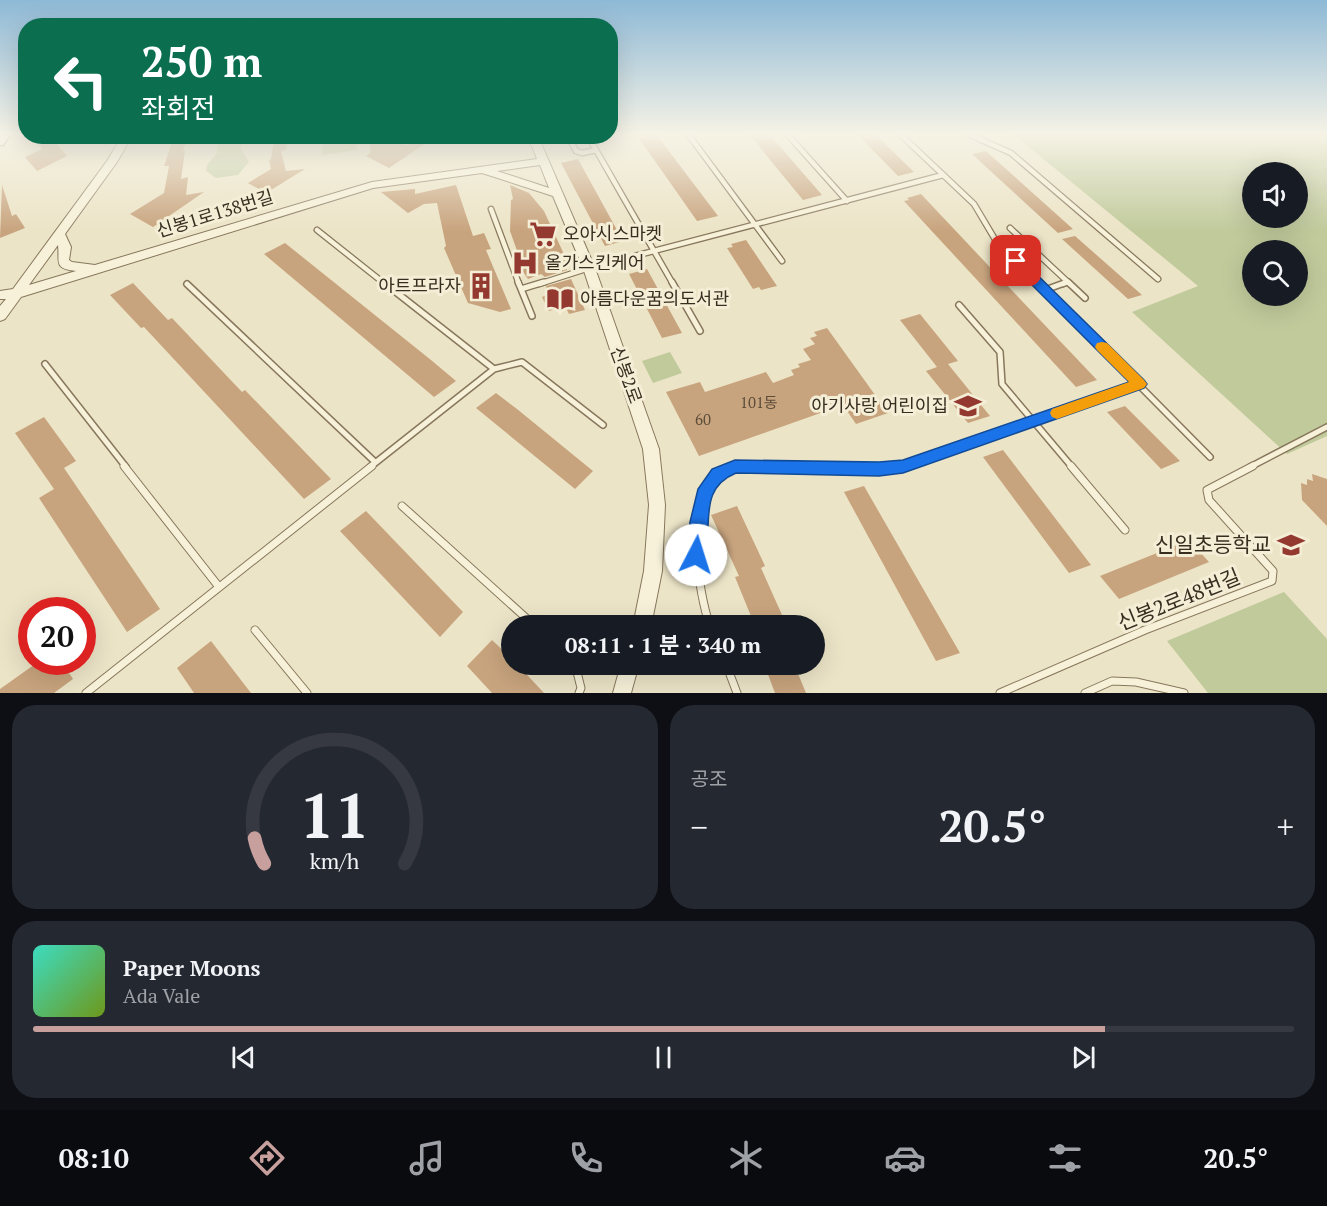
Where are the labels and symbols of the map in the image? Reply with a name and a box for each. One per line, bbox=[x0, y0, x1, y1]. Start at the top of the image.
street label: 신봉1로138번길 bbox=[153, 184, 276, 242]
supermarket icon: 오아시스마켓 bbox=[528, 219, 558, 249]
place label: 오아시스마켓 bbox=[563, 221, 662, 245]
pin bbox=[990, 235, 1041, 286]
hospital icon: 올가스킨케어 bbox=[510, 248, 540, 278]
place label: 올가스킨케어 bbox=[545, 250, 644, 274]
building icon: 아트프라자 bbox=[466, 271, 496, 301]
place label: 아트프라자 bbox=[378, 273, 461, 297]
library icon: 아름다운꿈의도서관 bbox=[545, 284, 575, 314]
place label: 아름다운꿈의도서관 bbox=[580, 286, 729, 310]
street label: 신봉2로 bbox=[606, 343, 648, 407]
school or university icon: 아기사랑 어린이집 bbox=[953, 391, 983, 421]
house number: 101동 bbox=[740, 392, 778, 412]
place label: 아기사랑 어린이집 bbox=[811, 393, 948, 417]
house number: 60 bbox=[695, 409, 711, 429]
position arrow bbox=[664, 523, 728, 587]
place label: 신일초등학교 bbox=[1155, 530, 1271, 558]
school or university icon: 신일초등학교 bbox=[1276, 530, 1306, 560]
street label: 신봉2로48번길 bbox=[1113, 562, 1244, 636]
speed limit sign: 20 bbox=[18, 597, 96, 675]

